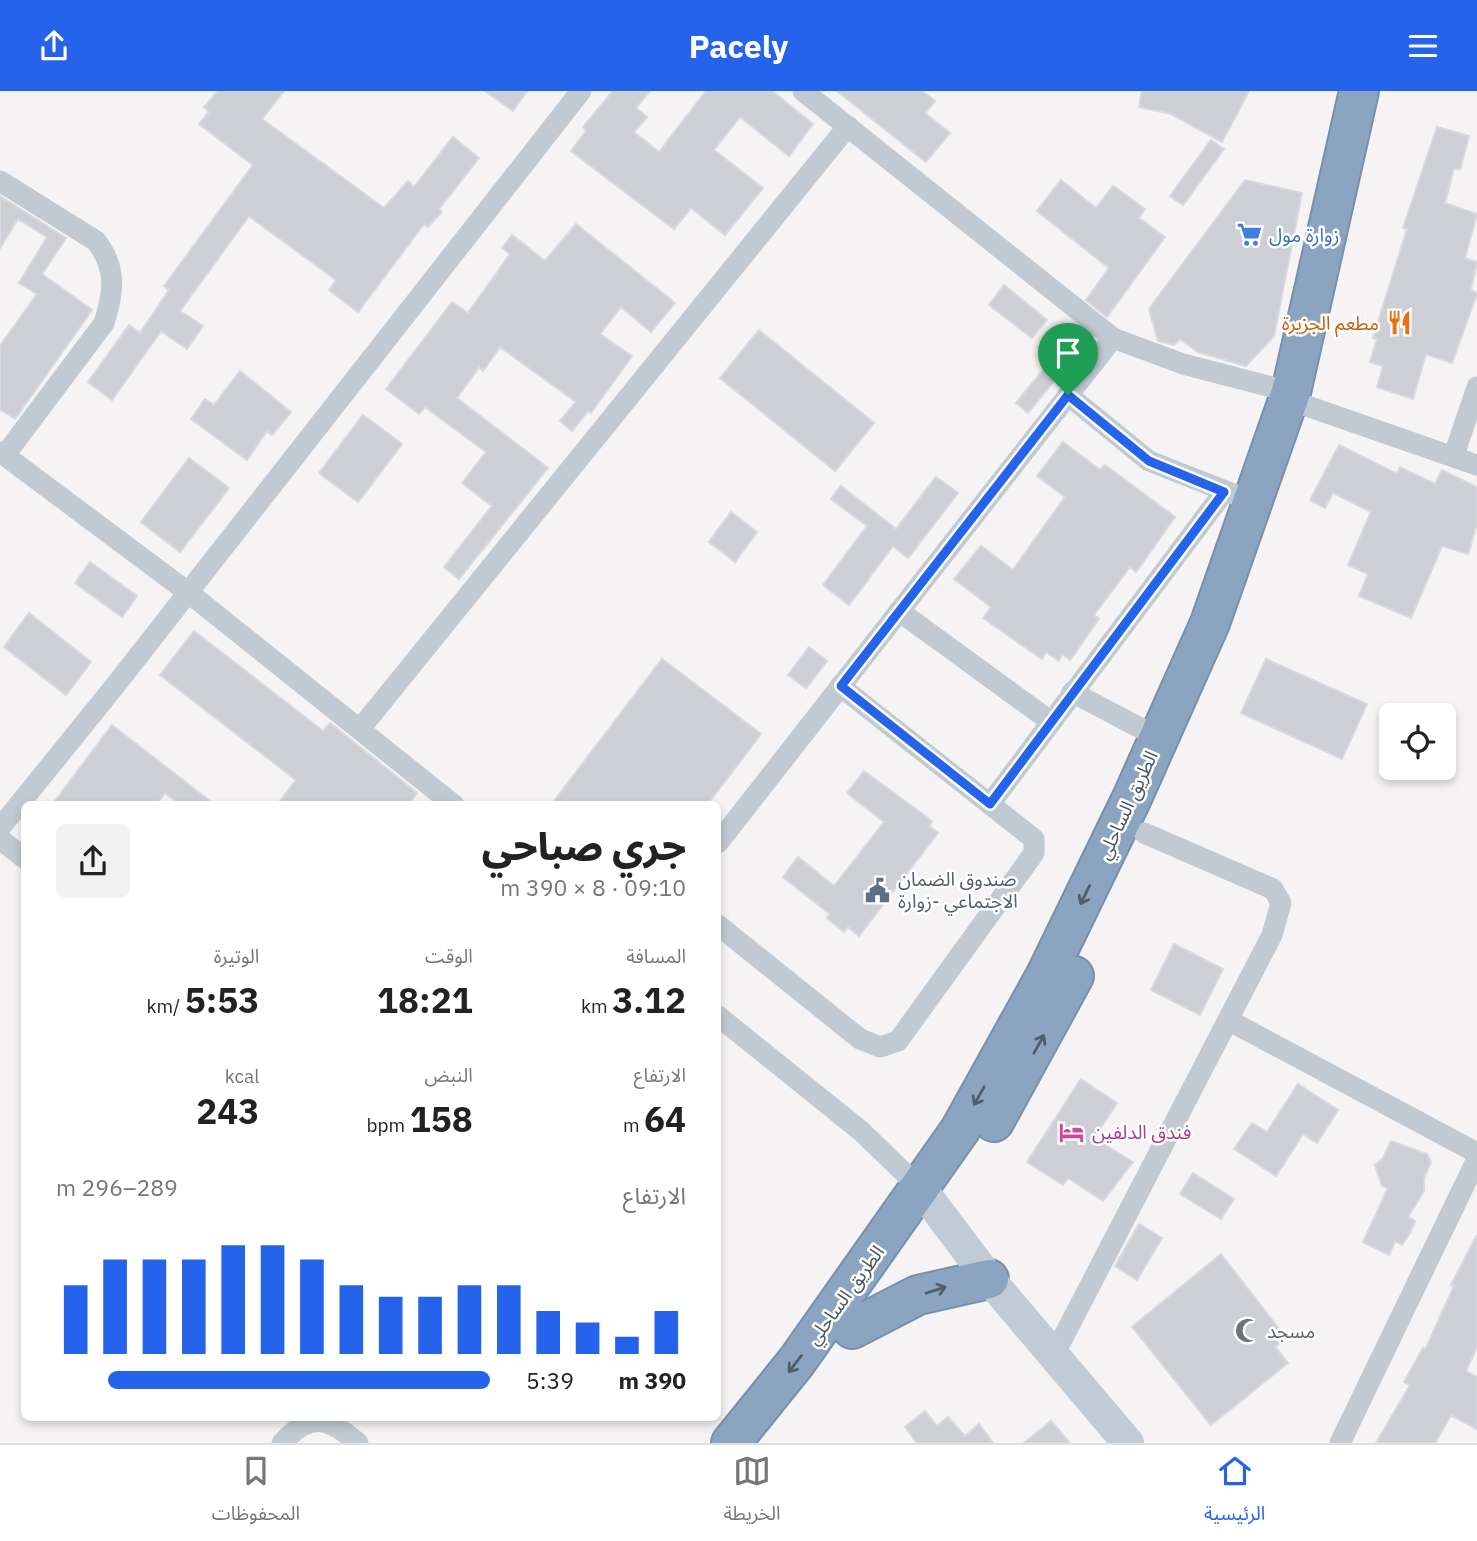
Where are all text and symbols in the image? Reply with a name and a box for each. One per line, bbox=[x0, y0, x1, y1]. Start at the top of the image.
text: Pacely bbox=[689, 25, 788, 67]
icon: share bbox=[35, 27, 73, 65]
icon: menu bbox=[1404, 27, 1442, 65]
supermarket icon: زوارة مول bbox=[1235, 221, 1263, 249]
place label: زوارة مول bbox=[1269, 223, 1340, 247]
restaurant icon: مطعم الجزيرة bbox=[1385, 309, 1413, 337]
place label: مطعم الجزيرة bbox=[1282, 311, 1379, 338]
pin bbox=[1038, 323, 1098, 395]
icon: arrive bbox=[1049, 334, 1087, 372]
map controls bbox=[1379, 703, 1456, 780]
button: locate bbox=[1379, 703, 1456, 780]
street label: الطريق الساحلي bbox=[1091, 747, 1166, 865]
text: جري صباحي bbox=[482, 821, 686, 870]
button: share bbox=[56, 824, 130, 898]
place label: صندوق الضمان الاجتماعي -زوارة bbox=[898, 867, 1018, 916]
text: 09:10 · 8 × 390 m bbox=[500, 872, 686, 902]
public building icon: صندوق الضمان الاجتماعي -زوارة bbox=[864, 876, 892, 904]
one-way arrow bbox=[1078, 884, 1092, 905]
text: الوتيرة bbox=[214, 944, 259, 968]
text: الوقت bbox=[425, 944, 473, 968]
text: المسافة bbox=[626, 944, 686, 968]
text: 5:53 bbox=[185, 977, 259, 1023]
text: 18:21 bbox=[377, 977, 473, 1023]
text: 3.12 bbox=[612, 977, 686, 1023]
text: /km bbox=[146, 994, 185, 1018]
text: km bbox=[581, 994, 612, 1018]
one-way arrow bbox=[1032, 1034, 1046, 1054]
text: النبض bbox=[424, 1063, 473, 1087]
text: الارتفاع bbox=[634, 1063, 686, 1087]
text: kcal bbox=[225, 1064, 259, 1088]
one-way arrow bbox=[972, 1085, 986, 1105]
text: 243 bbox=[196, 1088, 259, 1134]
text: 158 bbox=[410, 1096, 473, 1142]
text: 64 bbox=[644, 1096, 686, 1142]
text: bpm bbox=[367, 1113, 410, 1137]
text: m bbox=[623, 1113, 644, 1137]
hotel icon: فندق الدلفين bbox=[1058, 1118, 1086, 1146]
place label: فندق الدلفين bbox=[1092, 1120, 1191, 1144]
text: 289–296 m bbox=[56, 1172, 178, 1202]
text: الارتفاع bbox=[623, 1180, 686, 1210]
street label: الطريق الساحلي bbox=[801, 1240, 892, 1352]
one-way arrow bbox=[925, 1282, 947, 1295]
mosque icon: مسجد bbox=[1233, 1317, 1261, 1345]
place label: مسجد bbox=[1267, 1319, 1315, 1343]
one-way arrow bbox=[787, 1354, 802, 1372]
text: 5:39 bbox=[526, 1365, 574, 1395]
text: 390 m bbox=[619, 1365, 686, 1395]
tab: المحفوظات bbox=[212, 1452, 300, 1534]
tab: الخريطة bbox=[724, 1452, 781, 1534]
tab: الرئيسية bbox=[1204, 1452, 1265, 1534]

